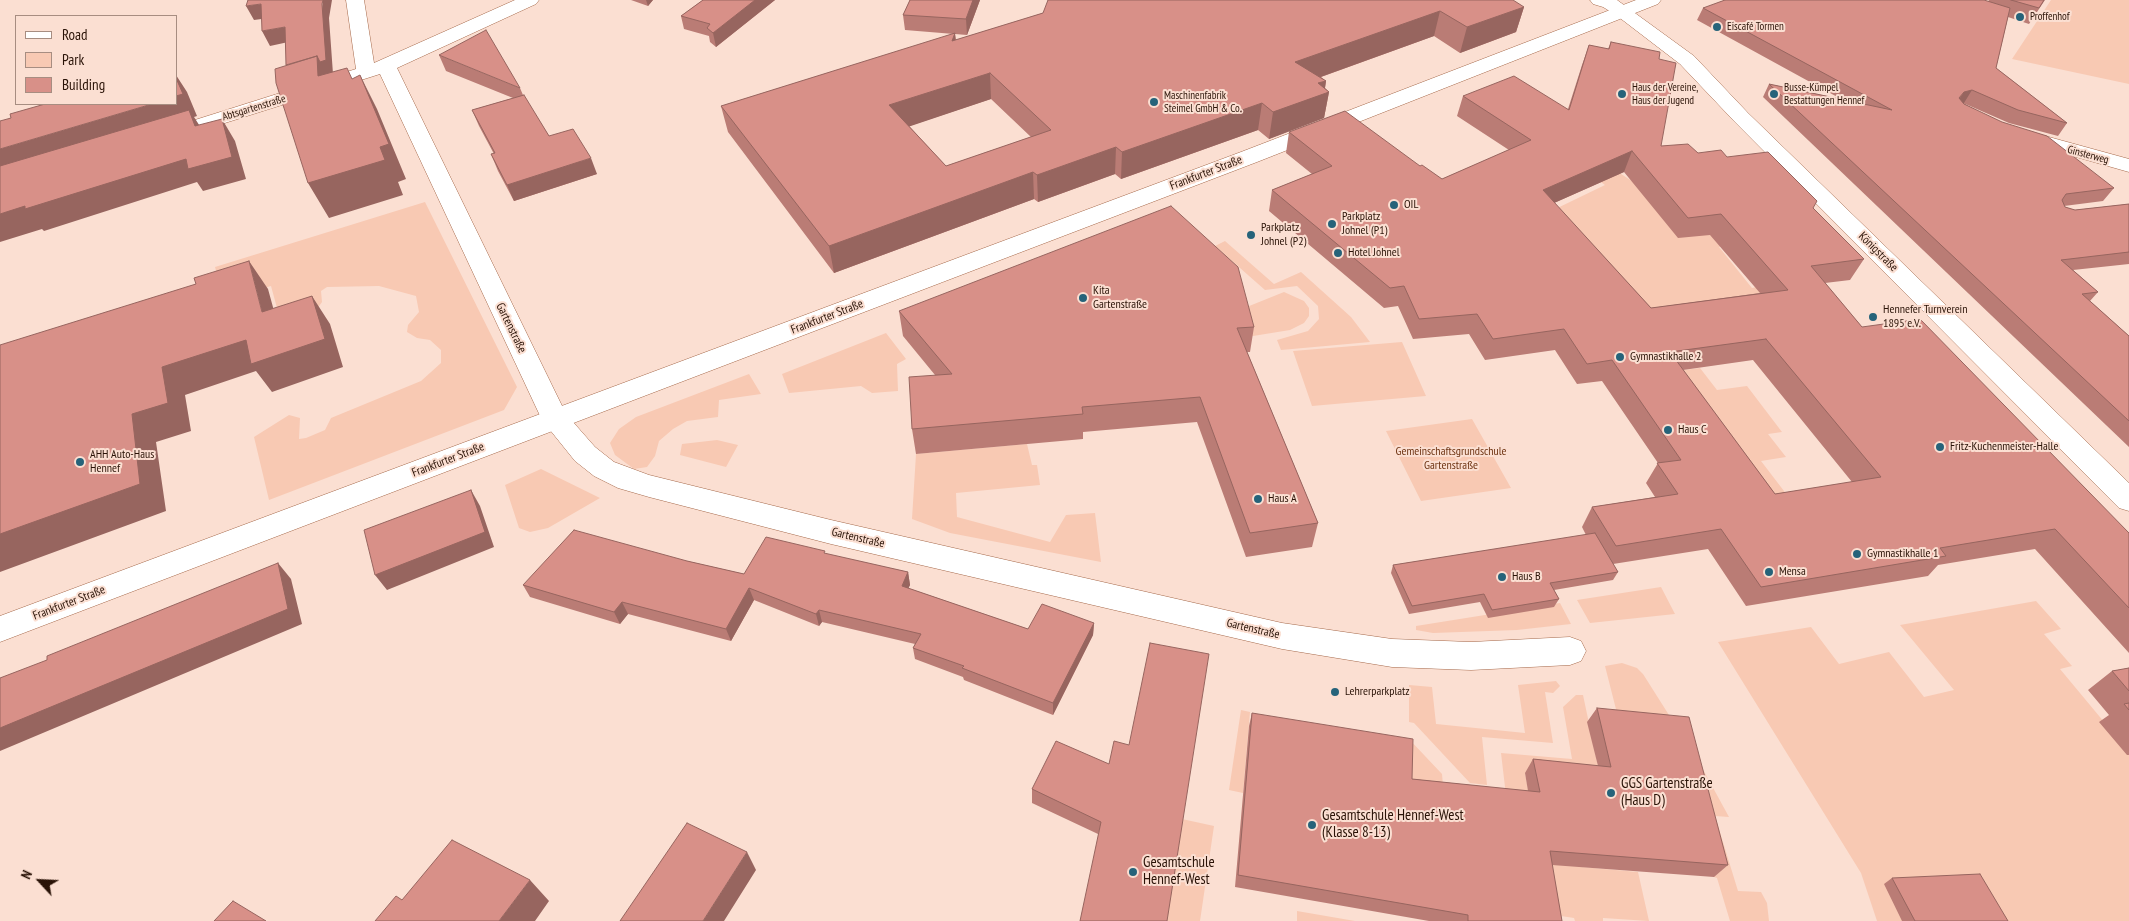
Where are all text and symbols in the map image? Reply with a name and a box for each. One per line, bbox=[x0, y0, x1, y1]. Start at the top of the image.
place label: Proffenhof bbox=[2030, 10, 2070, 24]
marker: Proffenhof bbox=[2014, 11, 2026, 23]
legend bbox=[15, 15, 178, 105]
place label: Eiscafé Tormen bbox=[1727, 20, 1784, 34]
marker: Eiscafé Tormen bbox=[1711, 21, 1723, 33]
text: Road bbox=[62, 25, 88, 44]
text: Park bbox=[62, 50, 84, 69]
text: Building bbox=[62, 75, 105, 94]
place label: Haus der Vereine, Haus der Jugend bbox=[1632, 81, 1698, 107]
place label: Busse-Kümpel Bestattungen Hennef bbox=[1784, 81, 1864, 107]
marker: Haus der Vereine, Haus der Jugend bbox=[1616, 88, 1628, 100]
marker: Busse-Kümpel Bestattungen Hennef bbox=[1768, 88, 1780, 100]
place label: Maschinenfabrik Steimel GmbH & Co. bbox=[1164, 89, 1242, 115]
street label: Abtsgartenstraße bbox=[221, 92, 287, 124]
marker: Maschinenfabrik Steimel GmbH & Co. bbox=[1148, 96, 1160, 108]
street label: Ginsterweg bbox=[2066, 143, 2110, 167]
street label: Frankfurter Straße bbox=[1168, 153, 1244, 193]
place label: OIL bbox=[1404, 198, 1418, 212]
marker: OIL bbox=[1388, 199, 1400, 211]
place label: Parkplatz Johnel (P1) bbox=[1342, 210, 1387, 238]
marker: Parkplatz Johnel (P1) bbox=[1326, 218, 1338, 230]
place label: Parkplatz Johnel (P2) bbox=[1261, 221, 1306, 249]
marker: Parkplatz Johnel (P2) bbox=[1245, 229, 1257, 241]
street label: Königstraße bbox=[1855, 229, 1901, 275]
place label: Hotel Johnel bbox=[1348, 246, 1399, 260]
marker: Hotel Johnel bbox=[1332, 247, 1344, 259]
place label: Kita Gartenstraße bbox=[1093, 284, 1147, 312]
marker: Kita Gartenstraße bbox=[1077, 292, 1089, 304]
street label: Frankfurter Straße bbox=[789, 297, 865, 337]
street label: Gartenstraße bbox=[493, 301, 529, 355]
place label: Hennefer Turnverein 1895 e.V. bbox=[1883, 303, 1967, 331]
marker: Hennefer Turnverein 1895 e.V. bbox=[1867, 311, 1879, 323]
place label: Gymnastikhalle 2 bbox=[1630, 350, 1701, 364]
marker: Gymnastikhalle 2 bbox=[1614, 351, 1626, 363]
place label: Haus C bbox=[1678, 423, 1707, 437]
marker: Haus C bbox=[1662, 424, 1674, 436]
street label: Frankfurter Straße bbox=[410, 440, 486, 480]
place label: Fritz-Kuchenmeister-Halle bbox=[1950, 440, 2058, 454]
marker: Fritz-Kuchenmeister-Halle bbox=[1934, 441, 1946, 453]
park label: Gemeinschaftsgrundschule Gartenstraße bbox=[1396, 445, 1506, 473]
place label: AHH Auto-Haus Hennef bbox=[90, 448, 154, 476]
marker: AHH Auto-Haus Hennef bbox=[74, 456, 86, 468]
place label: Haus A bbox=[1268, 492, 1297, 506]
marker: Haus A bbox=[1252, 493, 1264, 505]
street label: Gartenstraße bbox=[830, 525, 886, 551]
place label: Gymnastikhalle 1 bbox=[1867, 547, 1938, 561]
marker: Gymnastikhalle 1 bbox=[1851, 548, 1863, 560]
place label: Mensa bbox=[1779, 565, 1806, 579]
marker: Mensa bbox=[1763, 566, 1775, 578]
place label: Haus B bbox=[1512, 570, 1541, 584]
marker: Haus B bbox=[1496, 571, 1508, 583]
street label: Frankfurter Straße bbox=[31, 583, 107, 623]
street label: Gartenstraße bbox=[1225, 616, 1281, 642]
place label: Lehrerparkplatz bbox=[1345, 685, 1410, 699]
marker: Lehrerparkplatz bbox=[1329, 686, 1341, 698]
place label: GGS Gartenstraße (Haus D) bbox=[1621, 775, 1713, 810]
marker: GGS Gartenstraße (Haus D) bbox=[1605, 787, 1617, 799]
place label: Gesamtschule Hennef-West (Klasse 8-13) bbox=[1322, 807, 1464, 842]
marker: Gesamtschule Hennef-West (Klasse 8-13) bbox=[1306, 819, 1318, 831]
place label: Gesamtschule Hennef-West bbox=[1143, 854, 1215, 889]
north arrow bbox=[15, 856, 65, 906]
marker: Gesamtschule Hennef-West bbox=[1127, 866, 1139, 878]
text: N bbox=[17, 867, 36, 882]

